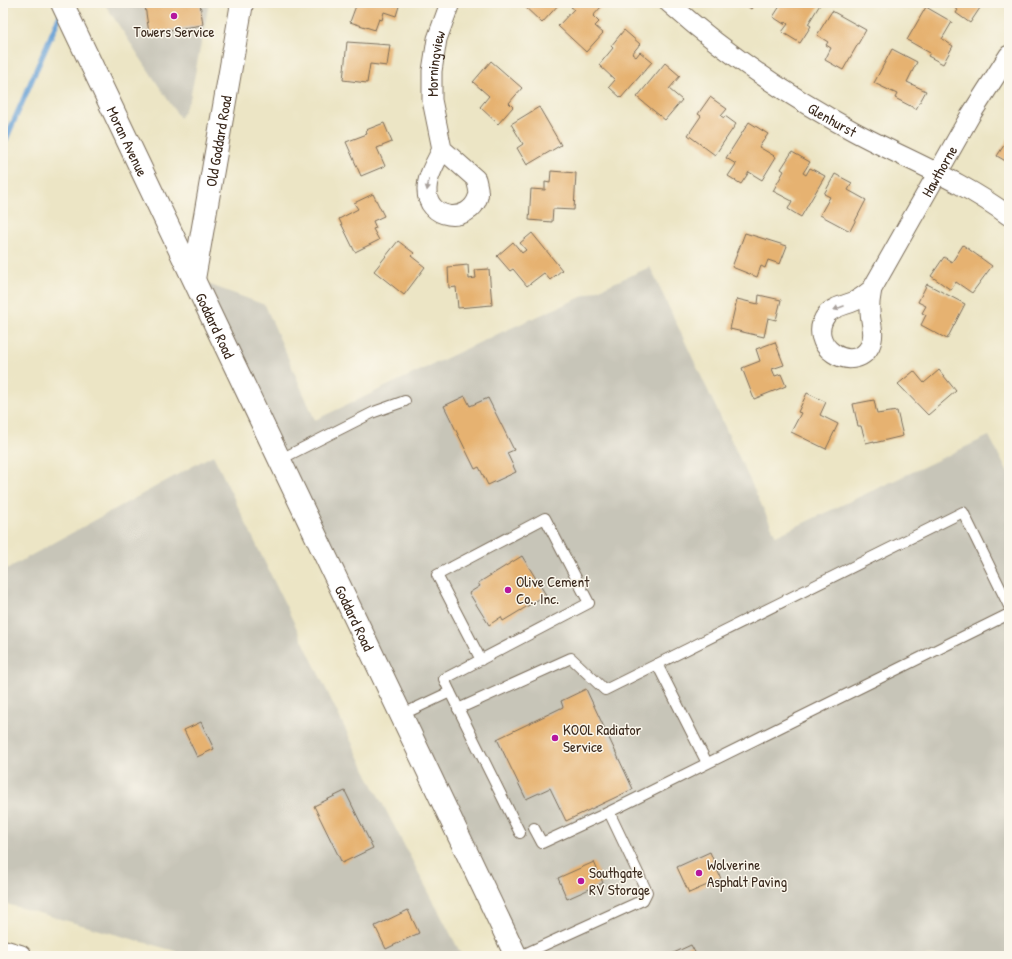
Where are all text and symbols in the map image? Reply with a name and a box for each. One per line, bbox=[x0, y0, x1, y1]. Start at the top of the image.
marker: Towers Service bbox=[169, 11, 179, 21]
place label: Towers Service bbox=[134, 21, 214, 42]
street label: Morningview bbox=[422, 27, 450, 97]
street label: Old Goddard Road bbox=[200, 94, 236, 188]
street label: Glenhurst bbox=[804, 97, 861, 142]
street label: Moran Avenue bbox=[102, 103, 153, 180]
street label: Hawthorne bbox=[916, 141, 962, 200]
one-way arrow bbox=[425, 179, 431, 191]
street label: Goddard Road bbox=[191, 289, 240, 362]
one-way arrow bbox=[832, 305, 844, 311]
place label: Olive Cement Co., Inc. bbox=[516, 571, 590, 609]
street label: Goddard Road bbox=[330, 581, 380, 654]
marker: Olive Cement Co., Inc. bbox=[503, 585, 513, 595]
place label: KOOL Radiator Service bbox=[563, 719, 642, 757]
marker: KOOL Radiator Service bbox=[550, 733, 560, 743]
place label: Wolverine Asphalt Paving bbox=[707, 854, 788, 892]
place label: Southgate RV Storage bbox=[589, 862, 650, 900]
marker: Wolverine Asphalt Paving bbox=[694, 868, 704, 878]
marker: Southgate RV Storage bbox=[576, 876, 586, 886]

